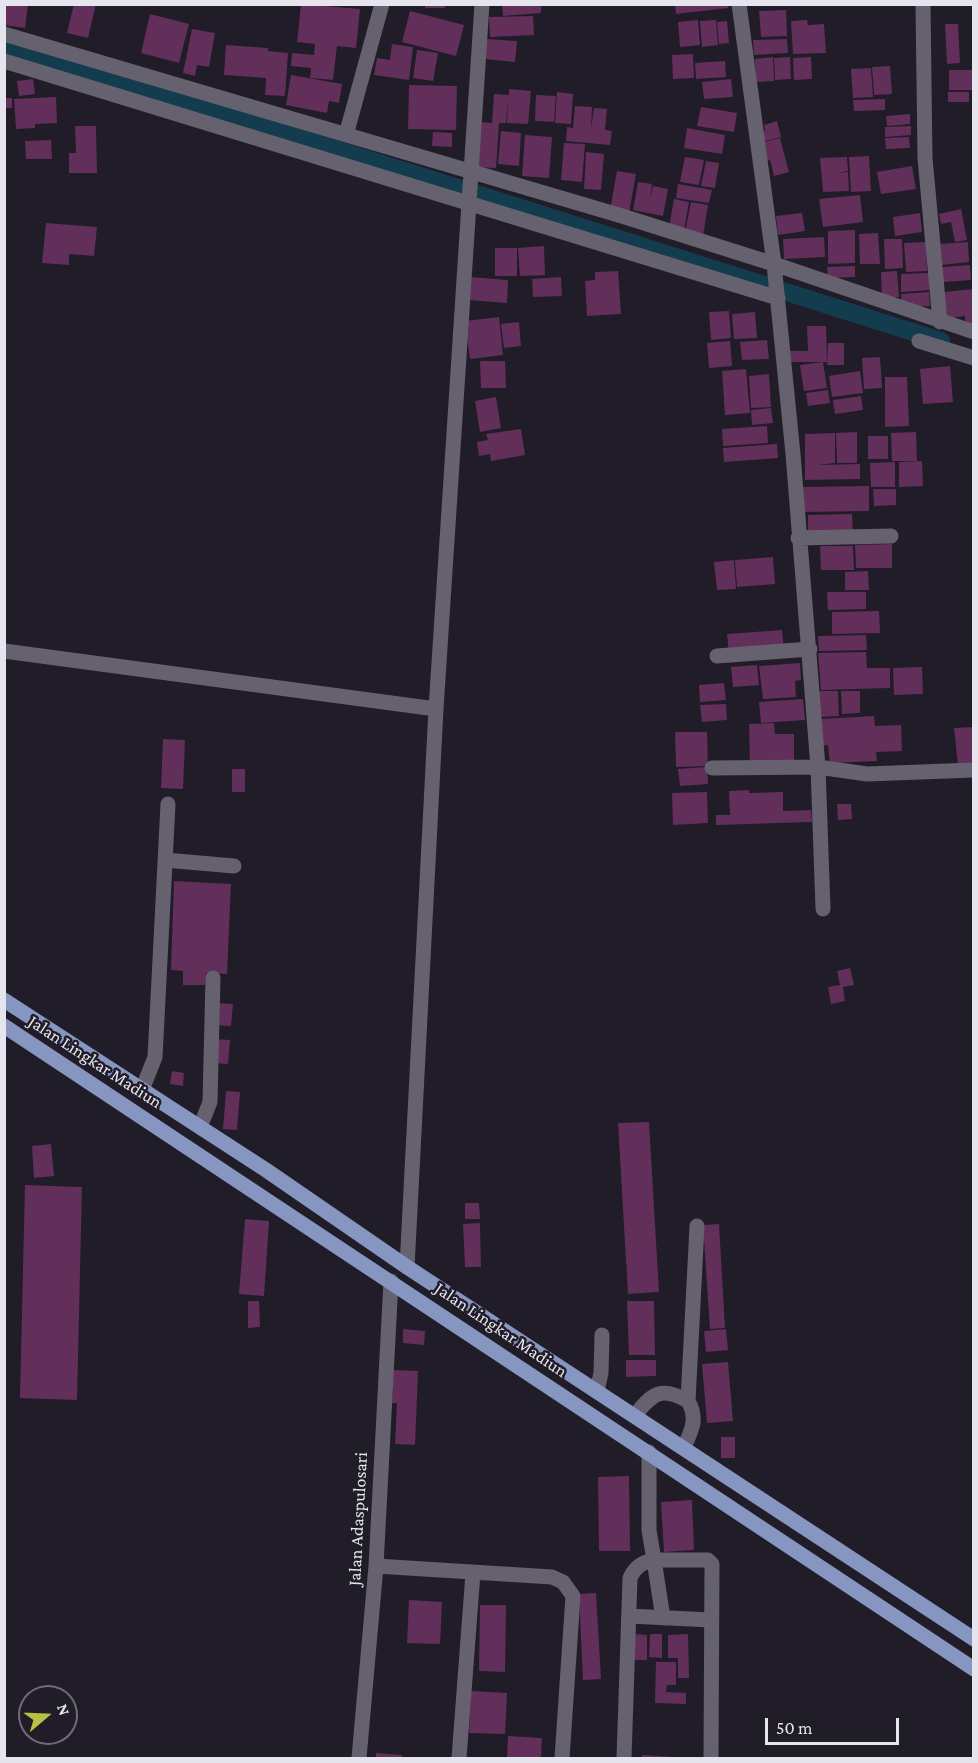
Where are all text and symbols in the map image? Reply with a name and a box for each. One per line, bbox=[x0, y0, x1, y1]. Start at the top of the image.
street label: Jalan Lingkar Madiun bbox=[24, 1011, 166, 1113]
street label: Jalan Lingkar Madiun bbox=[431, 1278, 571, 1382]
street label: Jalan Adaspulosari bbox=[344, 1452, 372, 1586]
north arrow bbox=[18, 1685, 78, 1745]
text: N bbox=[54, 1702, 73, 1718]
scale bar bbox=[768, 1706, 902, 1744]
text: 50 m bbox=[776, 1718, 813, 1738]

